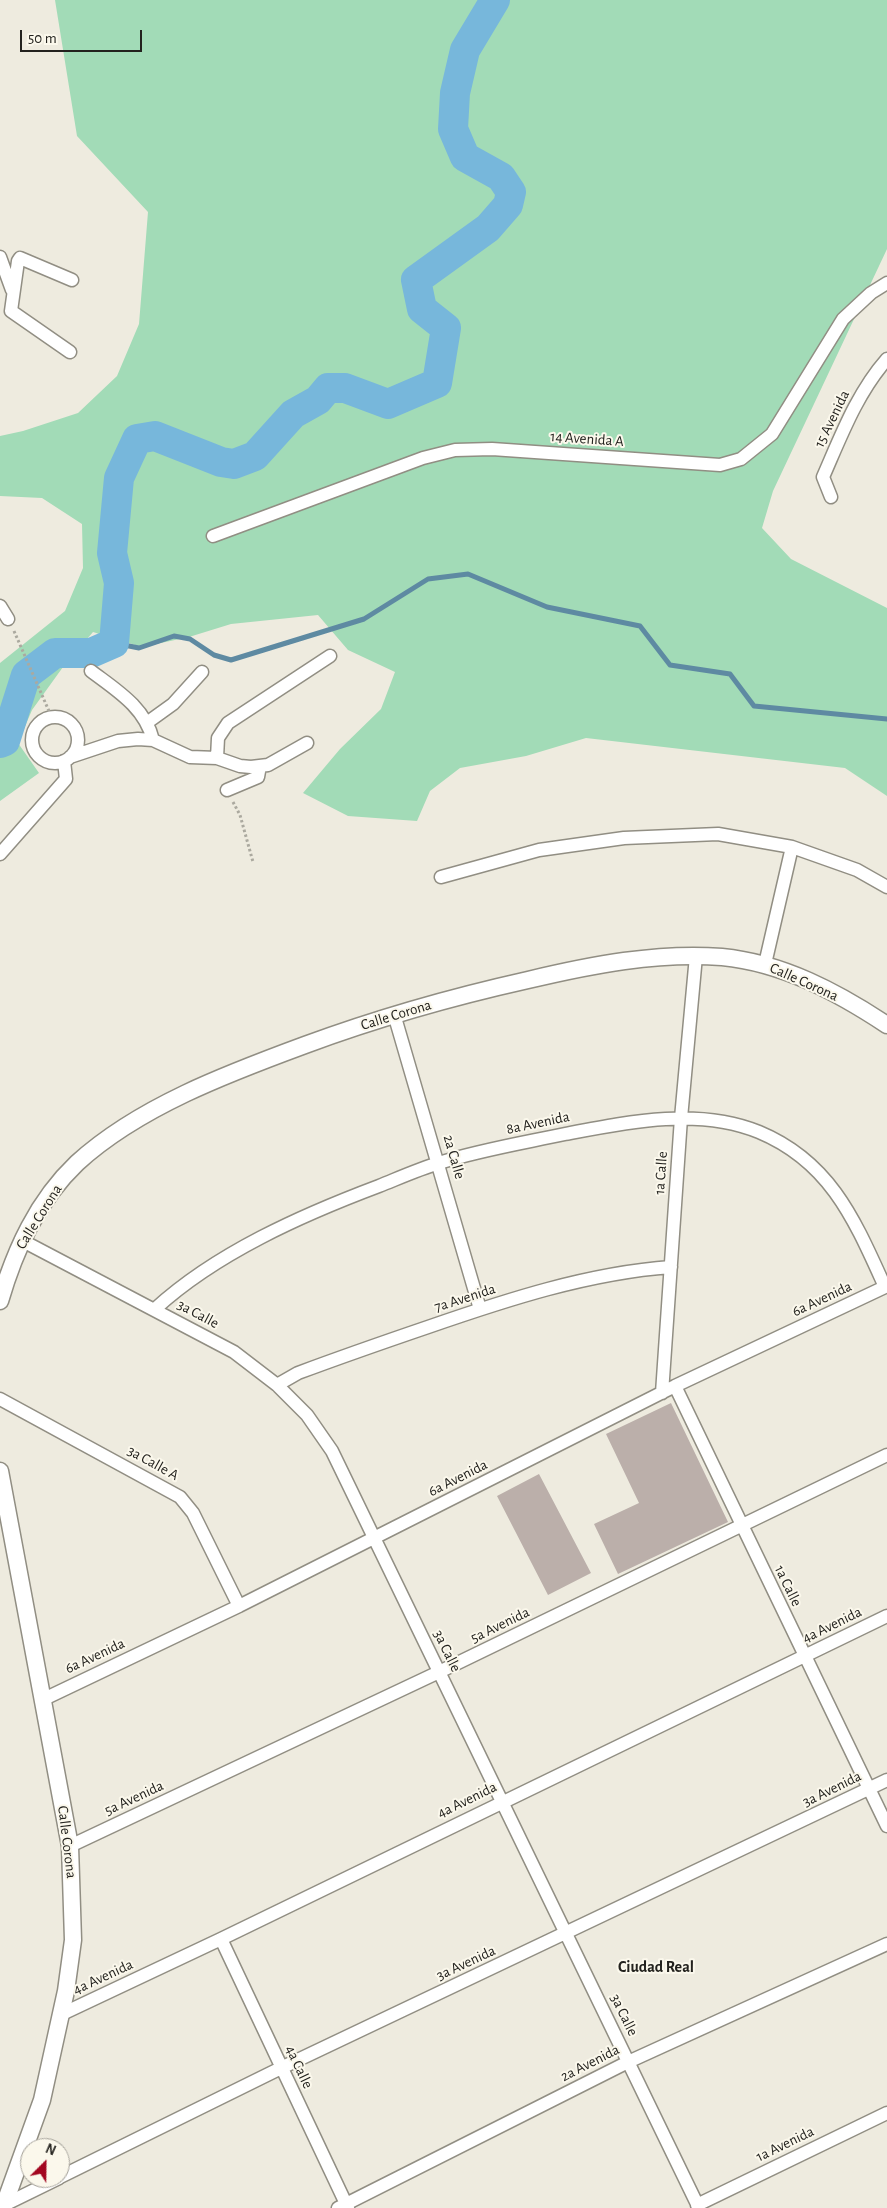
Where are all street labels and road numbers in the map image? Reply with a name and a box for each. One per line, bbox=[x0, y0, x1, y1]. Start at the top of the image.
street label: 15 Avenida bbox=[810, 387, 854, 451]
street label: 14 Avenida A bbox=[550, 427, 624, 451]
street label: Calle Corona bbox=[767, 959, 841, 1005]
street label: Calle Corona bbox=[358, 996, 434, 1034]
street label: 8a Avenida bbox=[505, 1108, 571, 1138]
street label: 2a Calle bbox=[439, 1133, 469, 1181]
street label: 1a Calle bbox=[651, 1151, 671, 1195]
street label: Calle Corona bbox=[12, 1181, 66, 1253]
street label: 6a Avenida bbox=[789, 1277, 855, 1321]
street label: 7a Avenida bbox=[432, 1280, 498, 1316]
street label: 3a Calle bbox=[174, 1296, 222, 1332]
street label: 3a Calle A bbox=[124, 1442, 182, 1484]
street label: 6a Avenida bbox=[425, 1455, 491, 1501]
street label: 1a Calle bbox=[770, 1562, 806, 1610]
street label: 5a Avenida bbox=[468, 1603, 532, 1647]
street label: 4a Avenida bbox=[799, 1603, 865, 1647]
street label: 3a Calle bbox=[429, 1627, 465, 1675]
street label: 6a Avenida bbox=[62, 1634, 128, 1678]
street label: 3a Avenida bbox=[800, 1767, 864, 1811]
street label: 5a Avenida bbox=[102, 1776, 166, 1820]
street label: 4a Avenida bbox=[434, 1778, 500, 1822]
street label: Calle Corona bbox=[54, 1805, 80, 1879]
street label: 3a Avenida bbox=[434, 1942, 498, 1984]
street label: 4a Avenida bbox=[70, 1955, 136, 1999]
street label: 3a Calle bbox=[606, 1991, 642, 2039]
street label: 2a Avenida bbox=[558, 2041, 622, 2085]
street label: 4a Calle bbox=[281, 2042, 317, 2092]
street label: 1a Avenida bbox=[753, 2122, 817, 2166]

